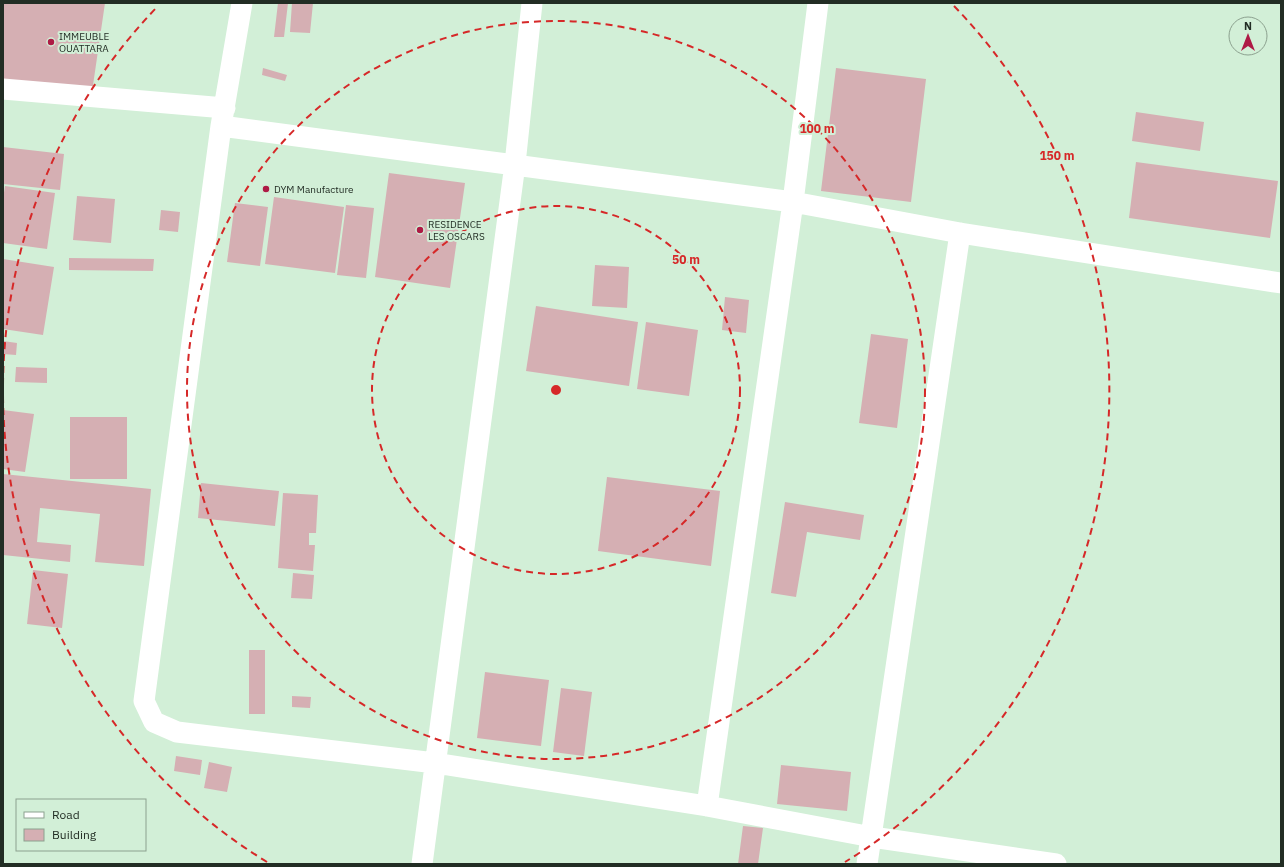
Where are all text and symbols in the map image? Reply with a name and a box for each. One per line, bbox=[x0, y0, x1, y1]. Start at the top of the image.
north arrow bbox=[1228, 16, 1268, 56]
text: N bbox=[1244, 19, 1252, 33]
place label: IMMEUBLE OUATTARA bbox=[59, 30, 109, 55]
marker: IMMEUBLE OUATTARA bbox=[46, 37, 56, 47]
text: 100 m bbox=[799, 121, 835, 136]
text: 150 m bbox=[1039, 148, 1075, 163]
place label: DYM Manufacture bbox=[274, 183, 354, 196]
marker: DYM Manufacture bbox=[261, 184, 271, 194]
place label: RESIDENCE LES OSCARS bbox=[428, 218, 485, 243]
marker: RESIDENCE LES OSCARS bbox=[415, 225, 425, 235]
text: 50 m bbox=[672, 252, 700, 267]
centre of rings bbox=[549, 383, 563, 397]
legend bbox=[16, 799, 146, 851]
text: Road bbox=[52, 807, 80, 822]
text: Building bbox=[52, 827, 97, 842]

